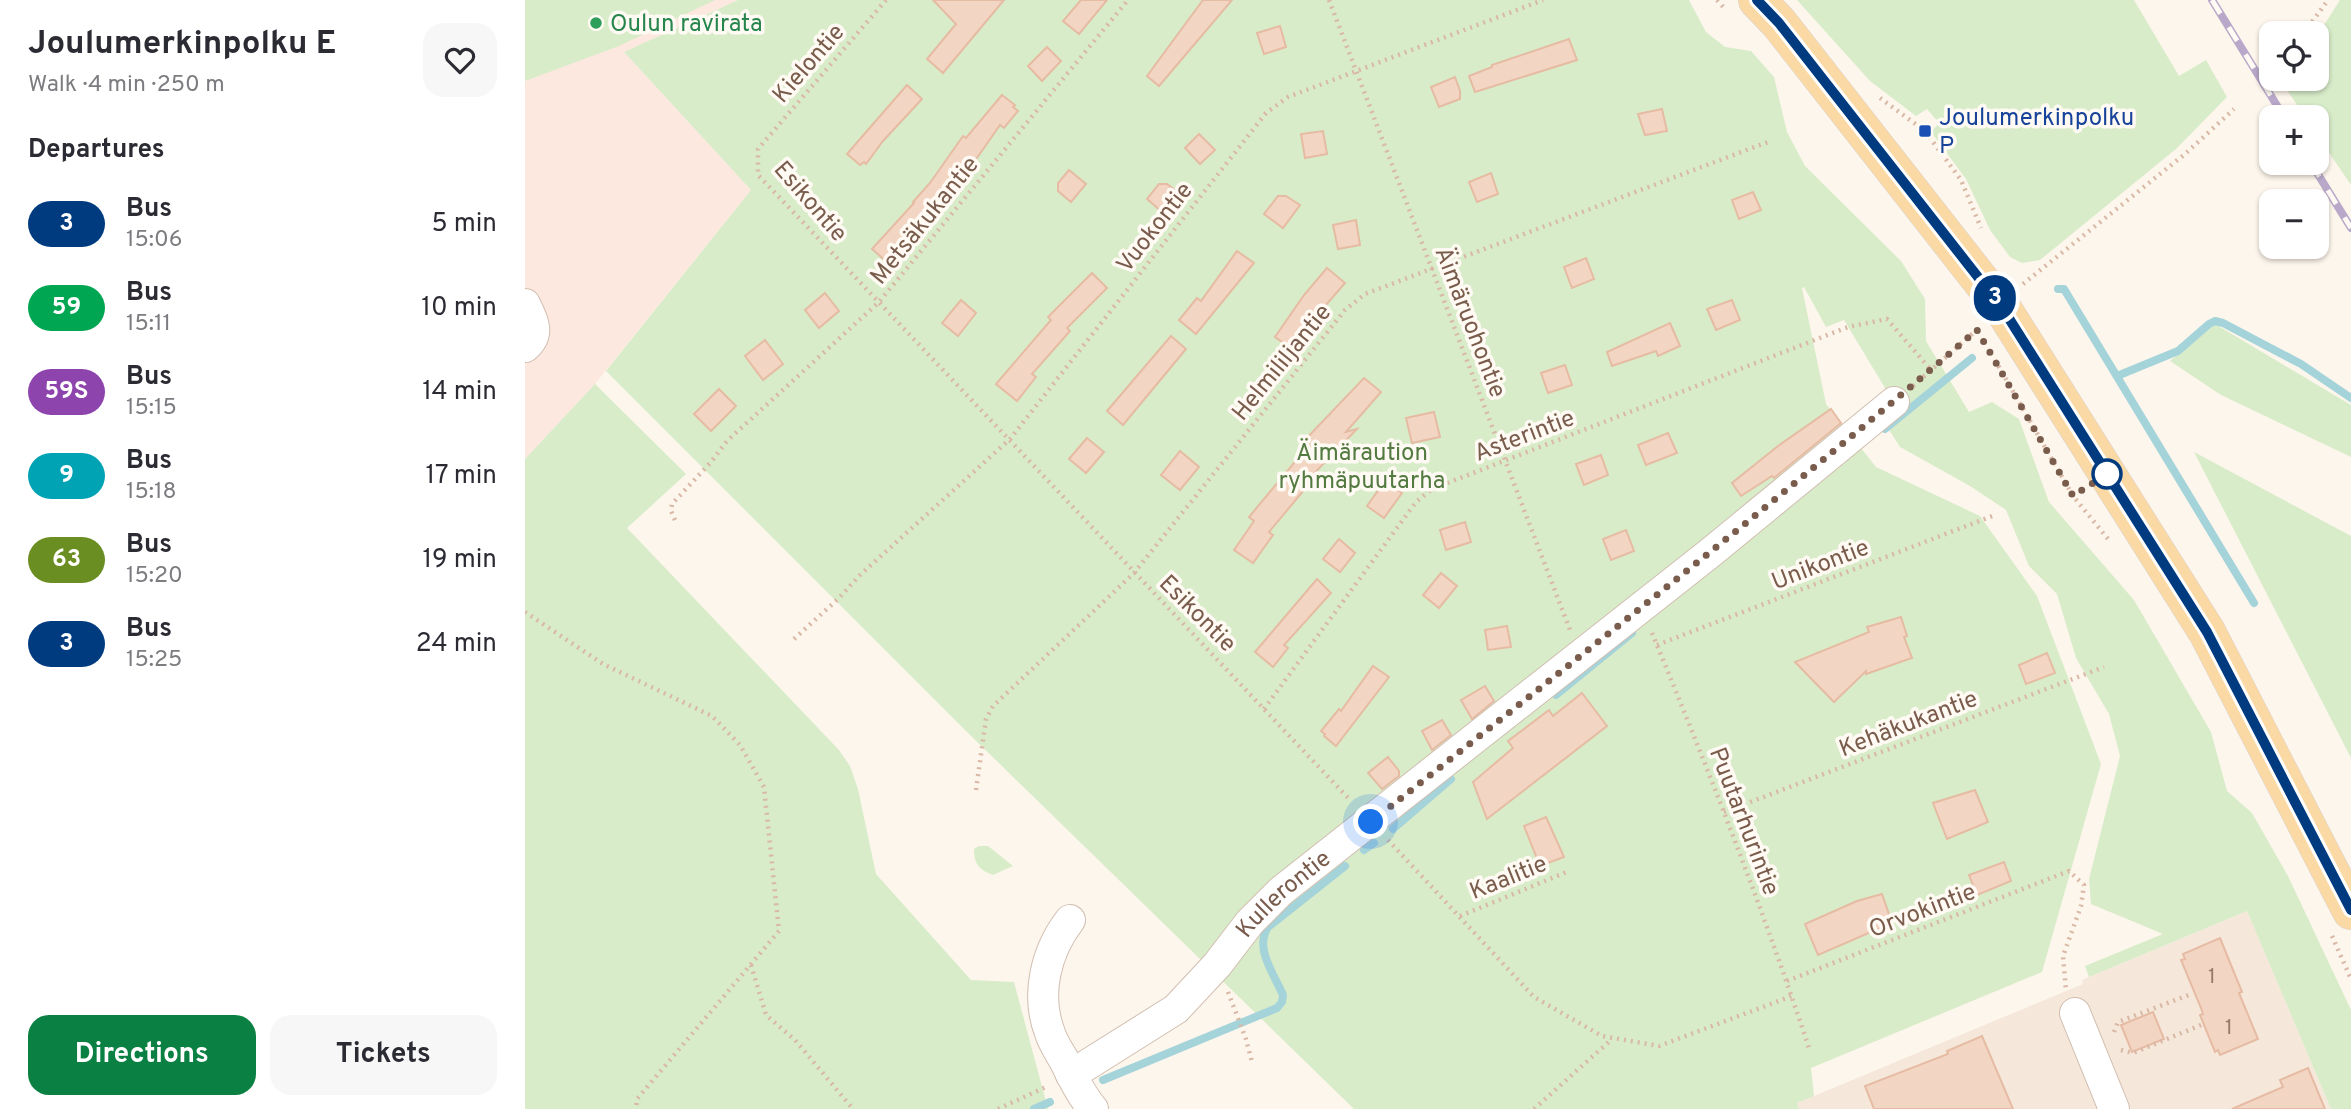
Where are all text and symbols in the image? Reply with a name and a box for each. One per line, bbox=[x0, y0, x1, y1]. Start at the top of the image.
place label: Oulun ravirata bbox=[610, 10, 763, 40]
marker: Oulun ravirata bbox=[588, 15, 604, 31]
street label: Kielontie bbox=[767, 19, 852, 110]
map controls bbox=[2259, 21, 2329, 259]
button: locate bbox=[2259, 21, 2329, 91]
button: heart bbox=[423, 23, 497, 97]
text: Joulumerkinpolku E bbox=[28, 24, 336, 66]
text: Walk · 4 min · 250 m bbox=[28, 71, 225, 100]
place label: Joulumerkinpolku P bbox=[1939, 104, 2134, 162]
button: + bbox=[2259, 105, 2329, 175]
marker: Joulumerkinpolku P bbox=[1917, 123, 1933, 139]
text: Departures bbox=[28, 134, 165, 167]
street label: Metsäkukantie bbox=[865, 151, 986, 291]
street label: Esikontie bbox=[766, 156, 853, 249]
street label: Vuokontie bbox=[1111, 177, 1200, 280]
button: − bbox=[2259, 189, 2329, 259]
text: Bus bbox=[126, 193, 172, 226]
text: 5 min bbox=[431, 208, 497, 241]
text: 3 bbox=[59, 209, 74, 239]
text: 15:06 bbox=[126, 226, 183, 255]
street label: Äimäruohontie bbox=[1427, 243, 1513, 402]
line badge: 3 bbox=[1972, 275, 2018, 321]
text: Bus bbox=[126, 277, 172, 310]
text: 3 bbox=[1988, 283, 2002, 313]
text: 10 min bbox=[421, 292, 497, 325]
text: 59 bbox=[52, 293, 81, 323]
street label: Helmililjantie bbox=[1226, 299, 1339, 428]
text: 15:11 bbox=[126, 310, 171, 339]
text: Bus bbox=[126, 361, 172, 394]
text: 14 min bbox=[422, 376, 497, 409]
text: 59S bbox=[44, 377, 89, 407]
text: 15:15 bbox=[126, 394, 177, 423]
street label: Asterintie bbox=[1470, 404, 1579, 470]
park label: Äimäraution ryhmäpuutarha bbox=[1279, 438, 1445, 497]
text: Bus bbox=[126, 445, 172, 478]
unlabelled marker bbox=[2092, 459, 2122, 489]
text: 17 min bbox=[425, 460, 497, 493]
text: 9 bbox=[59, 461, 74, 491]
text: 15:18 bbox=[126, 478, 177, 507]
text: Bus bbox=[126, 529, 172, 562]
street label: Unikontie bbox=[1768, 534, 1874, 598]
text: 19 min bbox=[422, 544, 497, 577]
text: 63 bbox=[52, 545, 81, 575]
text: 15:20 bbox=[126, 562, 183, 591]
street label: Esikontie bbox=[1152, 569, 1242, 659]
text: Bus bbox=[126, 613, 172, 646]
text: 24 min bbox=[416, 628, 497, 661]
text: 3 bbox=[59, 629, 74, 659]
text: 15:25 bbox=[126, 646, 182, 675]
street label: Kehäkukantie bbox=[1835, 685, 1982, 765]
street label: Puutarhurintie bbox=[1701, 744, 1785, 900]
your location bbox=[1353, 804, 1388, 839]
street label: Kullerontie bbox=[1230, 844, 1338, 944]
street label: Kaalitie bbox=[1466, 850, 1552, 908]
street label: Orvokintie bbox=[1865, 878, 1981, 946]
house number: 1 bbox=[2208, 964, 2216, 991]
button: Directions bbox=[28, 1015, 256, 1095]
button: Tickets bbox=[270, 1015, 497, 1095]
house number: 1 bbox=[2225, 1015, 2233, 1042]

